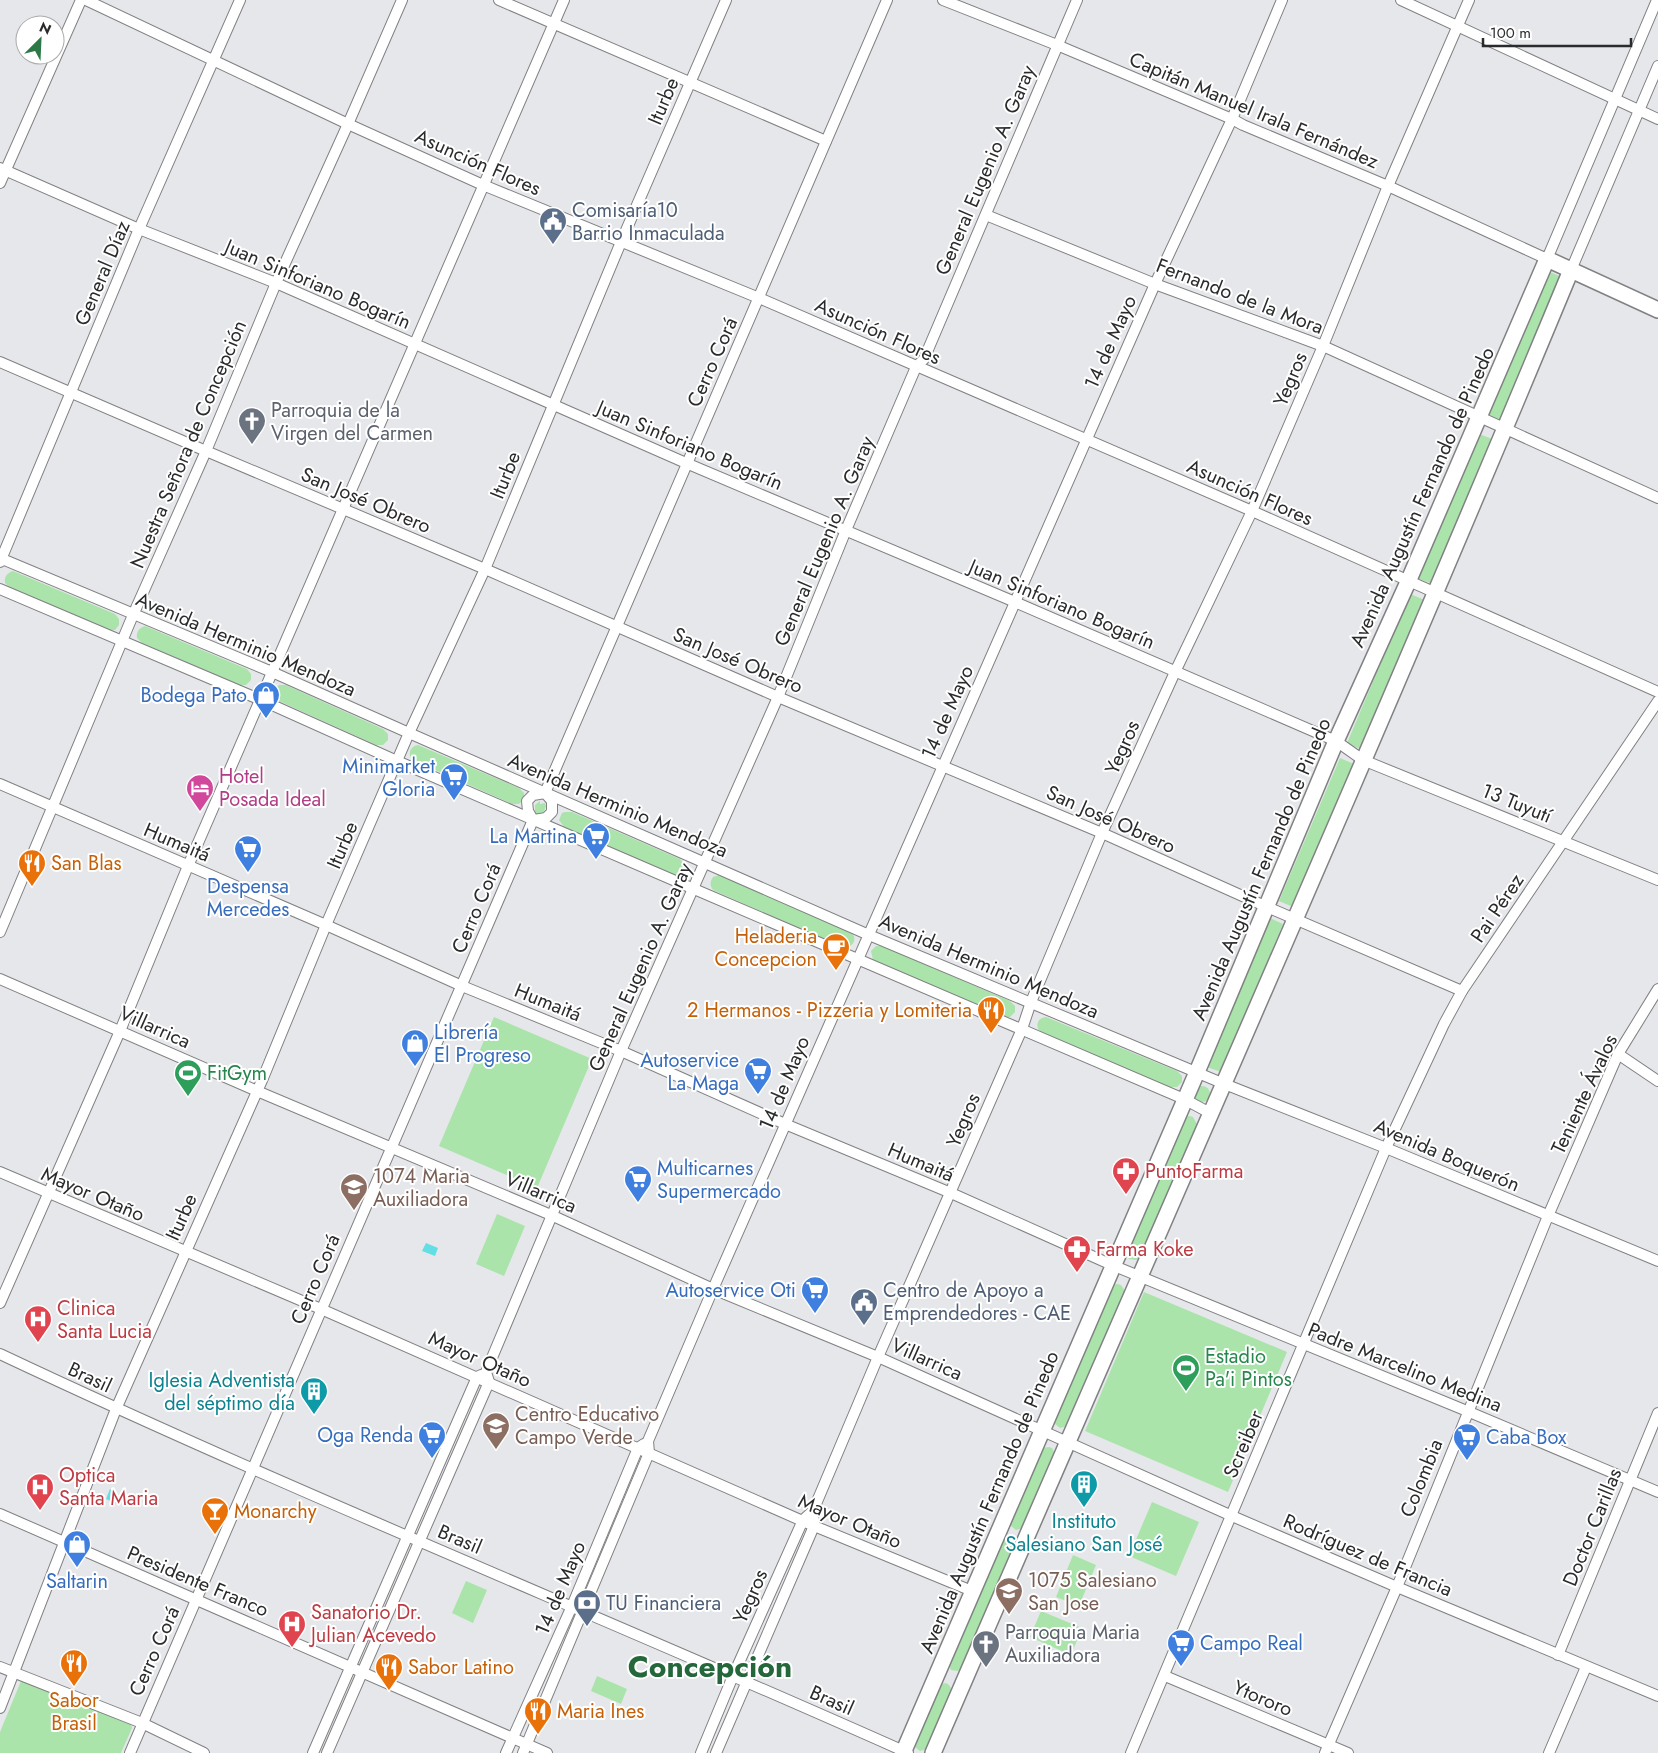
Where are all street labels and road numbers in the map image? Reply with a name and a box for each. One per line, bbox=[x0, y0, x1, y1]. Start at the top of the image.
street label: Capitán Manuel Irala Fernández bbox=[1125, 45, 1383, 176]
street label: General Eugenio A. Garay bbox=[928, 61, 1043, 280]
street label: Iturbe bbox=[641, 73, 686, 129]
street label: Asunción Flores bbox=[410, 122, 545, 203]
street label: General Díaz bbox=[67, 216, 138, 330]
street label: Juan Sinforiano Bogarín bbox=[218, 231, 415, 337]
street label: Fernando de la Mora bbox=[1152, 251, 1328, 342]
street label: Asunción Flores bbox=[810, 291, 945, 372]
street label: 14 de Mayo bbox=[1077, 291, 1144, 394]
street label: Cerro Corá bbox=[680, 313, 745, 412]
street label: Nuestra Señora de Concepción bbox=[123, 316, 254, 573]
street label: Avenida Augustín Fernando de Pinedo bbox=[1343, 342, 1502, 652]
street label: Yegros bbox=[1266, 348, 1315, 411]
street label: Juan Sinforiano Bogarín bbox=[590, 392, 787, 498]
street label: General Eugenio A. Garay bbox=[767, 432, 882, 651]
street label: Iturbe bbox=[483, 447, 528, 503]
street label: Asunción Flores bbox=[1182, 452, 1317, 533]
street label: San José Obrero bbox=[296, 460, 435, 541]
street label: Juan Sinforiano Bogarín bbox=[962, 551, 1159, 657]
street label: Avenida Herminio Mendoza bbox=[131, 585, 360, 704]
street label: San José Obrero bbox=[668, 620, 807, 701]
street label: 14 de Mayo bbox=[914, 661, 981, 764]
street label: Avenida Augustín Fernando de Pinedo bbox=[1184, 713, 1339, 1025]
street label: Yegros bbox=[1098, 716, 1147, 779]
street label: Avenida Herminio Mendoza bbox=[503, 746, 732, 865]
street label: 13 Tuyutí bbox=[1477, 776, 1557, 831]
street label: San José Obrero bbox=[1042, 778, 1180, 861]
street label: Humaitá bbox=[139, 815, 215, 869]
street label: Iturbe bbox=[320, 817, 365, 873]
street label: General Eugenio A. Garay bbox=[581, 858, 700, 1076]
street label: Cerro Corá bbox=[444, 859, 508, 958]
street label: Pai Pérez bbox=[1464, 868, 1531, 949]
street label: Avenida Herminio Mendoza bbox=[874, 907, 1103, 1026]
street label: Humaitá bbox=[510, 976, 586, 1029]
street label: Villarrica bbox=[114, 999, 195, 1056]
street label: Teniente Ávalos bbox=[1544, 1029, 1625, 1159]
street label: 14 de Mayo bbox=[752, 1032, 817, 1135]
street label: Yegros bbox=[939, 1089, 988, 1152]
street label: Avenida Boquerón bbox=[1369, 1112, 1524, 1199]
street label: Humaitá bbox=[883, 1135, 959, 1189]
street label: Mayor Otaño bbox=[37, 1160, 149, 1229]
street label: Villarrica bbox=[500, 1164, 581, 1221]
street label: Iturbe bbox=[158, 1189, 205, 1245]
street label: Cerro Corá bbox=[283, 1230, 347, 1329]
street label: Padre Marcelino Medina bbox=[1303, 1315, 1506, 1420]
street label: Mayor Otaño bbox=[424, 1324, 536, 1395]
street label: Villarrica bbox=[886, 1331, 967, 1388]
street label: Avenida Augustín Fernando de Pinedo bbox=[912, 1346, 1067, 1658]
street label: Brasil bbox=[63, 1355, 117, 1400]
street label: Screiber bbox=[1216, 1406, 1271, 1483]
street label: Colombia bbox=[1393, 1435, 1450, 1522]
street label: Doctor Carillas bbox=[1556, 1464, 1629, 1591]
street label: Mayor Otaño bbox=[794, 1487, 906, 1556]
street label: Rodríguez de Francia bbox=[1279, 1507, 1457, 1604]
street label: Brasil bbox=[433, 1517, 486, 1562]
street label: 14 de Mayo bbox=[528, 1537, 593, 1640]
street label: Presidente Franco bbox=[123, 1539, 273, 1624]
street label: Yegros bbox=[726, 1565, 775, 1628]
street label: Cerro Corá bbox=[122, 1602, 187, 1701]
street label: Ytororo bbox=[1229, 1673, 1297, 1724]
street label: Brasil bbox=[805, 1678, 858, 1723]

